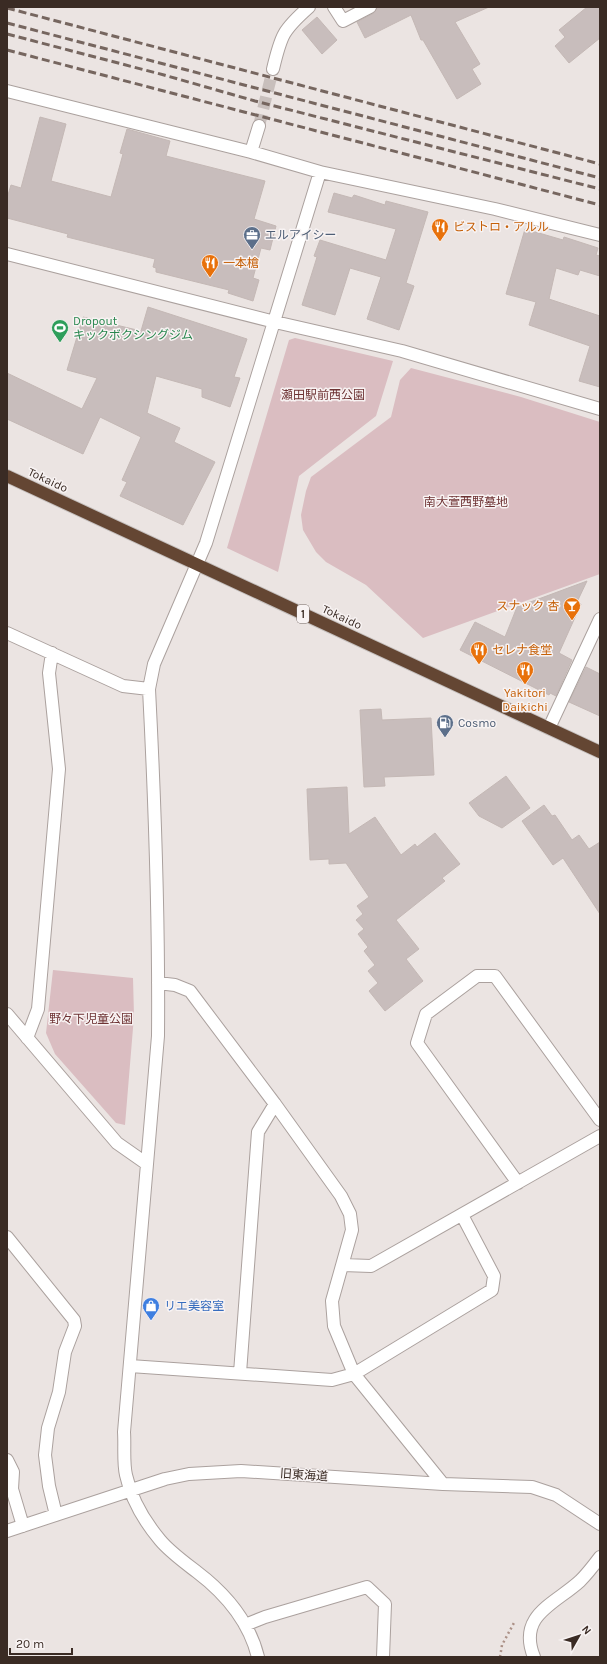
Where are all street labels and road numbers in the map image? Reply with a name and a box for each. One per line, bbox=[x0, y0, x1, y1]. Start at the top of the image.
street label: Tokaido bbox=[26, 465, 70, 495]
street label: Tokaido bbox=[320, 602, 364, 632]
road number: 1 bbox=[297, 605, 309, 623]
street label: 旧東海道 bbox=[280, 1466, 328, 1484]

